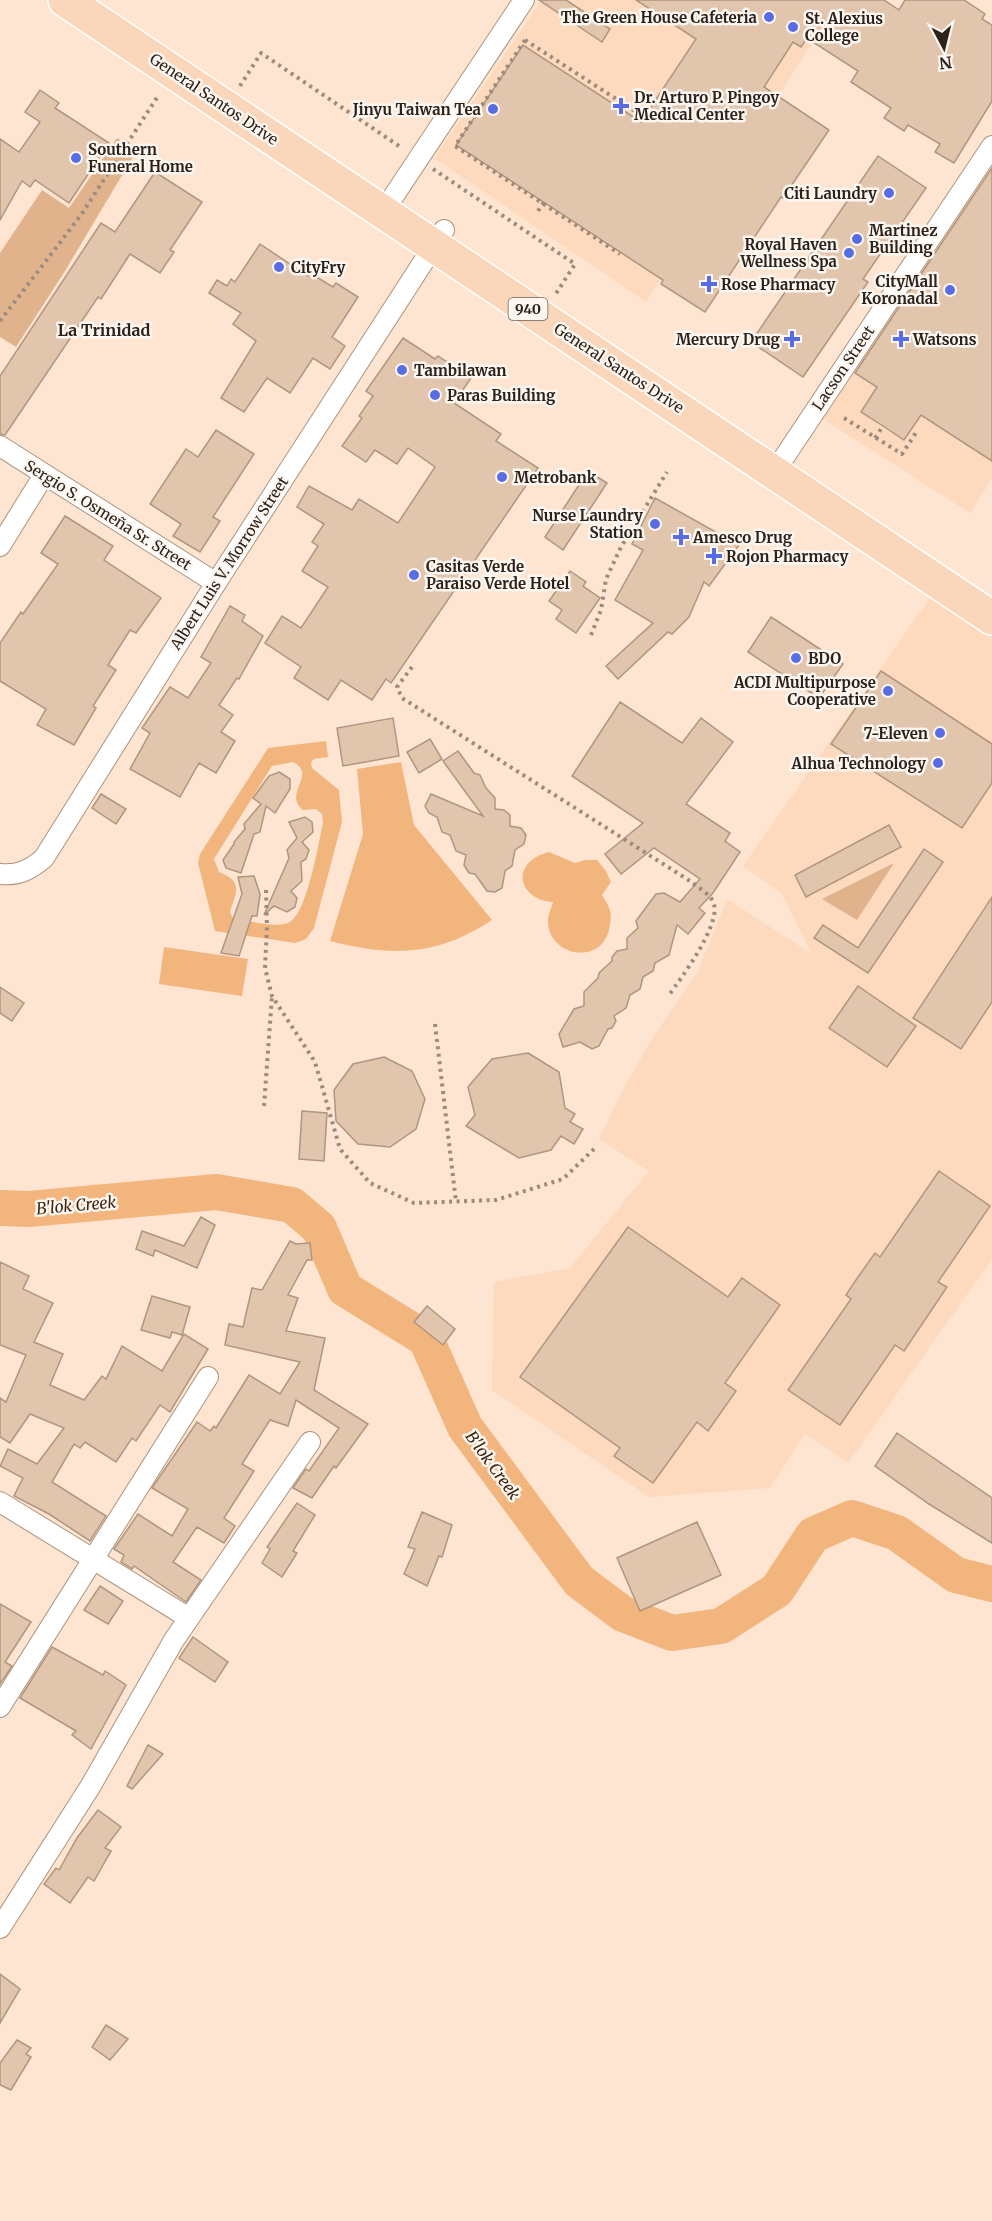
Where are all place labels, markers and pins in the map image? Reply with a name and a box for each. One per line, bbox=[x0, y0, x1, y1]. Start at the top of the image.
place label: The Green House Cafeteria bbox=[561, 8, 758, 27]
place label: St. Alexius College bbox=[805, 9, 883, 45]
marker: The Green House Cafeteria bbox=[762, 10, 776, 24]
marker: St. Alexius College bbox=[786, 20, 800, 34]
place label: Dr. Arturo P. Pingoy Medical Center bbox=[634, 88, 779, 124]
marker: Dr. Arturo P. Pingoy Medical Center bbox=[612, 97, 630, 115]
place label: Jinyu Taiwan Tea bbox=[352, 100, 482, 119]
marker: Jinyu Taiwan Tea bbox=[486, 102, 500, 116]
place label: Southern Funeral Home bbox=[88, 140, 193, 176]
marker: Southern Funeral Home bbox=[69, 151, 83, 165]
place label: Citi Laundry bbox=[784, 184, 877, 203]
marker: Citi Laundry bbox=[882, 186, 896, 200]
place label: Martinez Building bbox=[869, 221, 937, 257]
marker: Martinez Building bbox=[850, 232, 864, 246]
place label: Royal Haven Wellness Spa bbox=[739, 235, 838, 271]
marker: Royal Haven Wellness Spa bbox=[842, 246, 856, 260]
place label: CityFry bbox=[291, 258, 345, 277]
marker: CityFry bbox=[272, 260, 286, 274]
place label: CityMall Koronadal bbox=[861, 272, 938, 308]
place label: Rose Pharmacy bbox=[721, 275, 836, 294]
marker: Rose Pharmacy bbox=[702, 277, 716, 291]
marker: CityMall Koronadal bbox=[943, 283, 957, 297]
place label: Mercury Drug bbox=[676, 330, 781, 349]
place label: Watsons bbox=[912, 330, 977, 349]
marker: Mercury Drug bbox=[785, 332, 799, 346]
marker: Watsons bbox=[894, 332, 908, 346]
place label: Tambilawan bbox=[414, 361, 506, 380]
marker: Tambilawan bbox=[395, 363, 409, 377]
place label: Paras Building bbox=[447, 386, 556, 405]
marker: Paras Building bbox=[428, 388, 442, 402]
place label: Metrobank bbox=[514, 468, 597, 487]
marker: Metrobank bbox=[495, 470, 509, 484]
place label: Nurse Laundry Station bbox=[532, 506, 643, 542]
marker: Nurse Laundry Station bbox=[648, 517, 662, 531]
place label: Amesco Drug bbox=[692, 528, 793, 547]
marker: Amesco Drug bbox=[674, 530, 688, 544]
place label: Rojon Pharmacy bbox=[726, 547, 849, 566]
marker: Rojon Pharmacy bbox=[707, 549, 721, 563]
place label: Casitas Verde Paraiso Verde Hotel bbox=[426, 557, 569, 593]
marker: Casitas Verde Paraiso Verde Hotel bbox=[407, 568, 421, 582]
place label: BDO bbox=[808, 649, 841, 668]
marker: BDO bbox=[789, 651, 803, 665]
place label: ACDI Multipurpose Cooperative bbox=[733, 673, 876, 709]
marker: ACDI Multipurpose Cooperative bbox=[881, 684, 895, 698]
place label: 7-Eleven bbox=[863, 724, 928, 743]
marker: 7-Eleven bbox=[933, 726, 947, 740]
place label: Alhua Technology bbox=[790, 754, 926, 773]
marker: Alhua Technology bbox=[931, 756, 945, 770]

